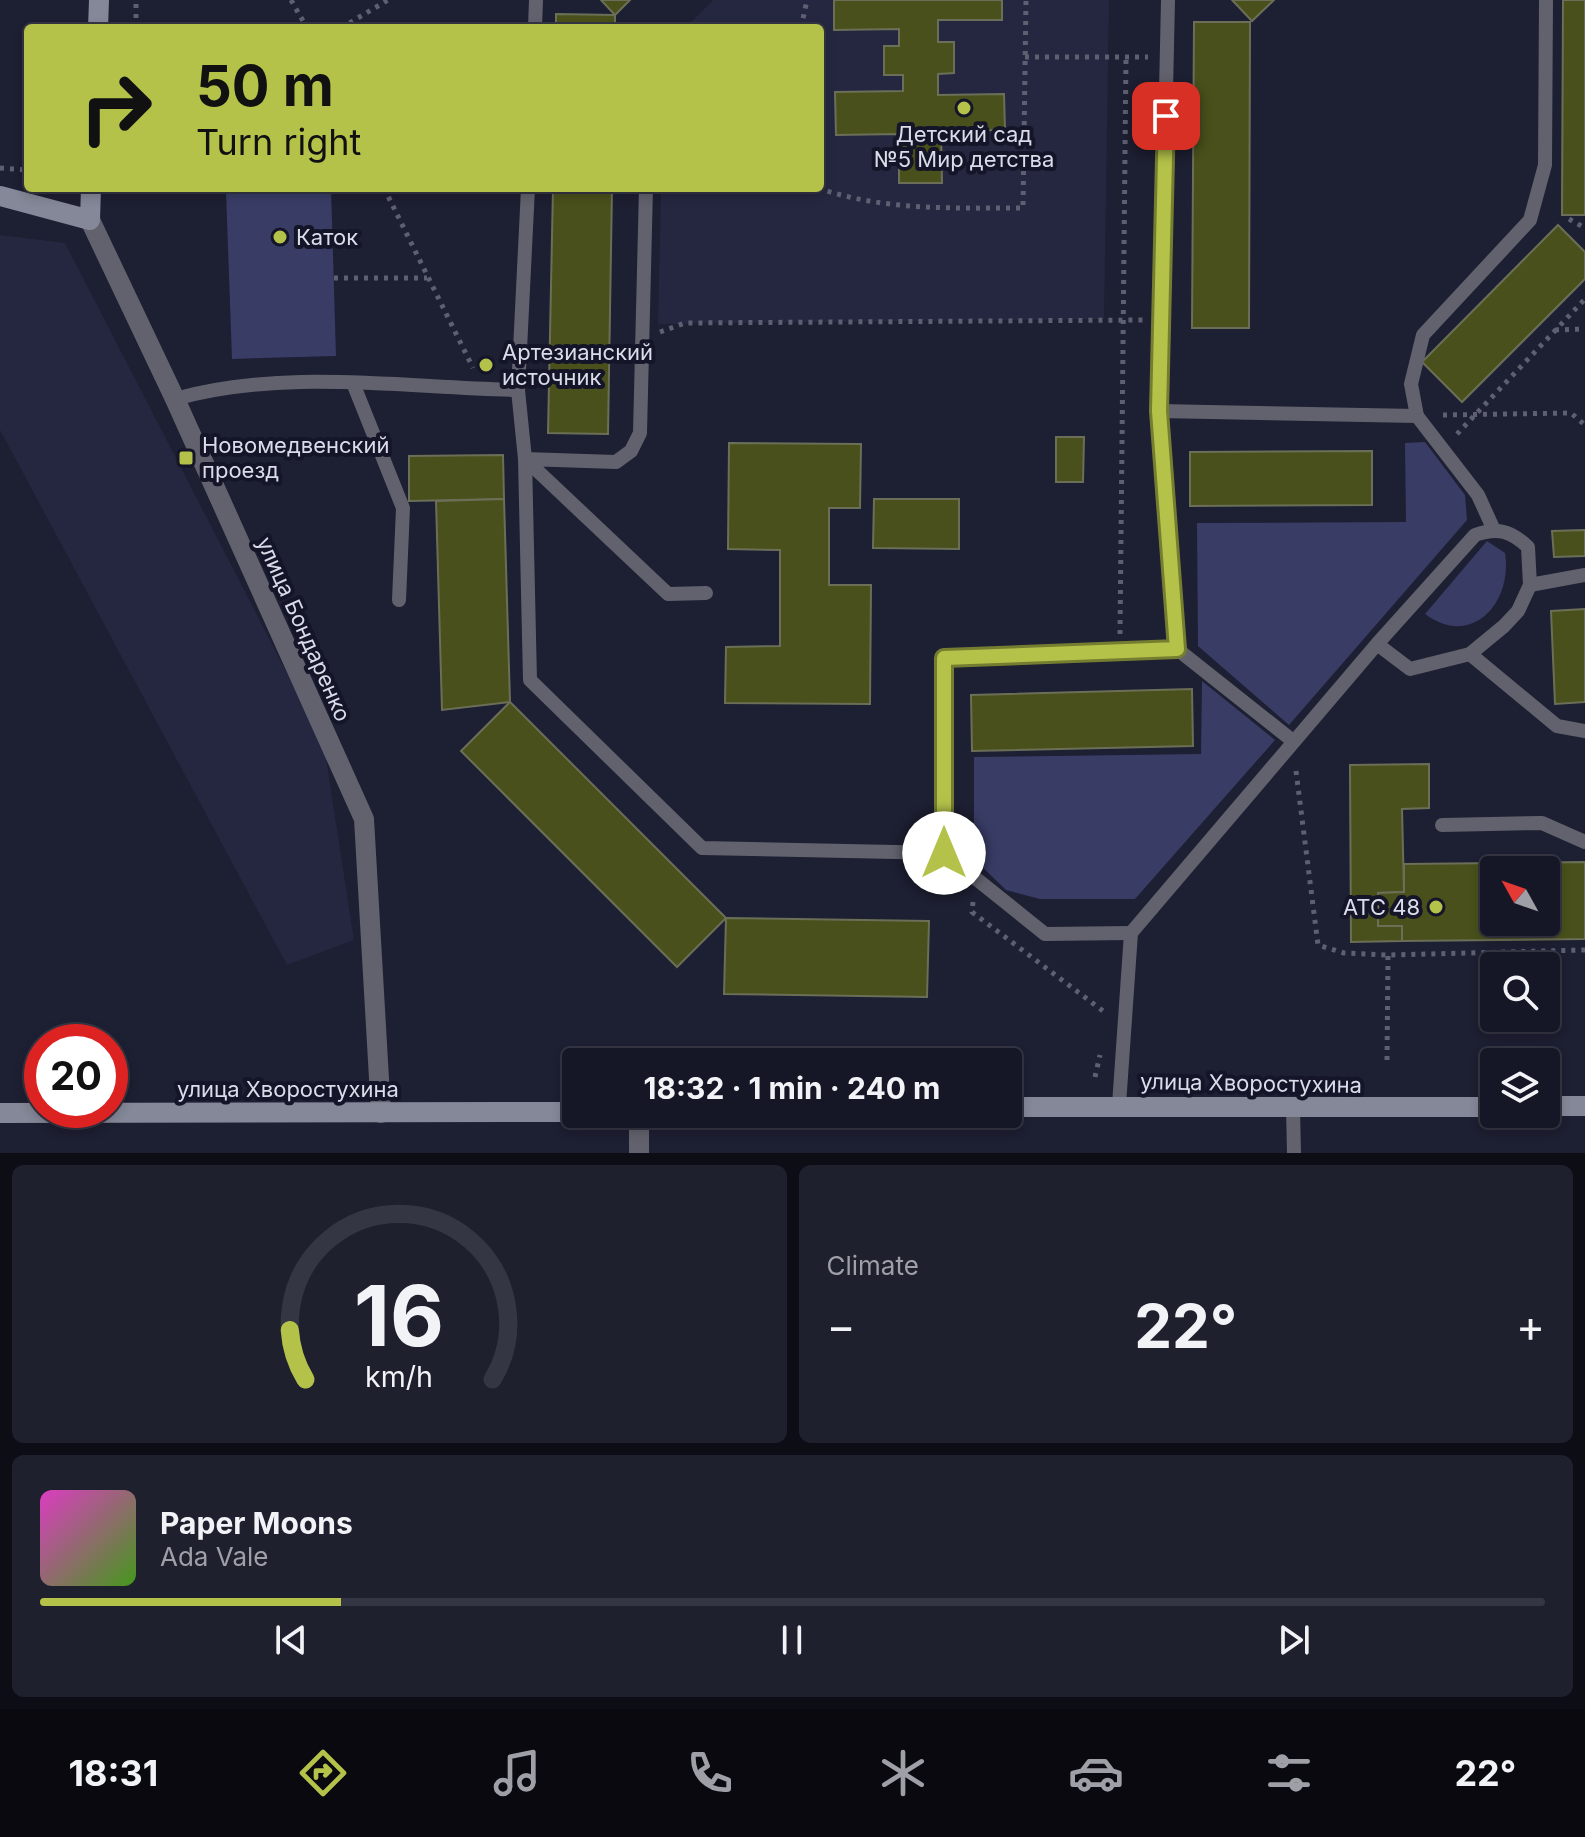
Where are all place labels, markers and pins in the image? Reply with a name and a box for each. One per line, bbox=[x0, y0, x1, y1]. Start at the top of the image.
pin bbox=[1132, 82, 1200, 150]
marker: Детский сад №5 Мир детства bbox=[955, 99, 973, 117]
place label: Детский сад №5 Мир детства bbox=[874, 121, 1054, 172]
place label: Каток bbox=[296, 224, 358, 250]
marker: Каток bbox=[271, 228, 289, 246]
place label: Артезианский источник bbox=[502, 339, 653, 390]
marker: Артезианский источник bbox=[477, 356, 495, 374]
place label: Новомедвенский проезд bbox=[202, 432, 390, 483]
marker: Новомедвенский проезд bbox=[177, 449, 195, 467]
place label: АТС 48 bbox=[1343, 894, 1420, 920]
marker: АТС 48 bbox=[1427, 898, 1445, 916]

